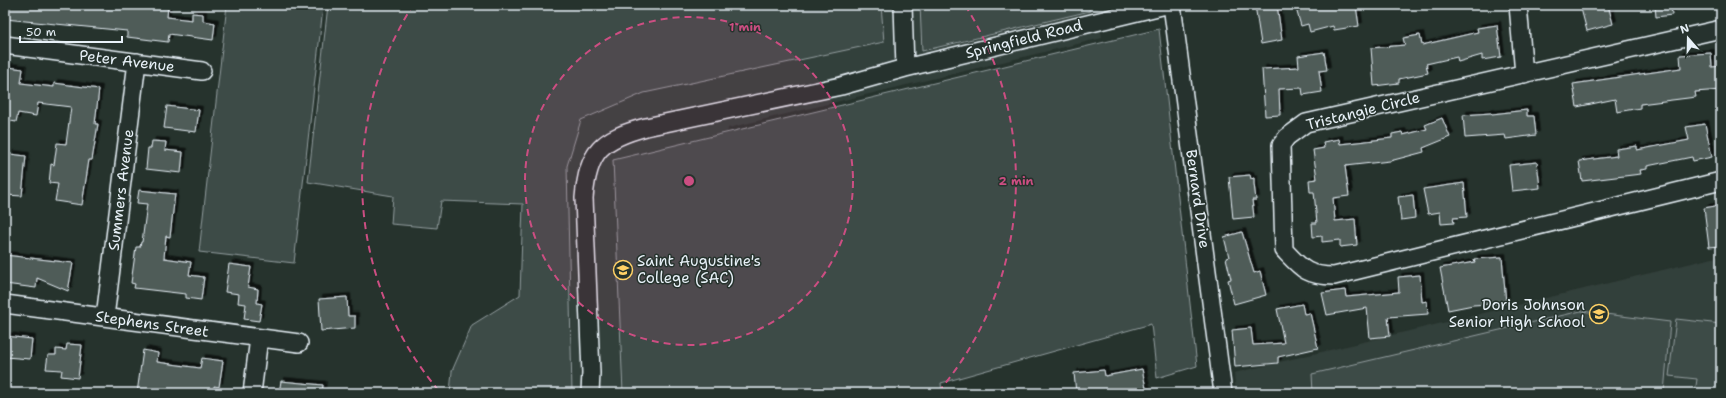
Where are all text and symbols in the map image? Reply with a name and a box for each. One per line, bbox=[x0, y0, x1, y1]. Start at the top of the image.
street label: Springfield Road bbox=[963, 15, 1085, 63]
scale bar bbox=[20, 18, 122, 44]
north arrow bbox=[1668, 18, 1708, 58]
text: 1 min bbox=[729, 19, 761, 35]
text: N bbox=[1678, 20, 1692, 38]
text: 50 m bbox=[26, 24, 56, 40]
street label: Peter Avenue bbox=[78, 45, 176, 77]
street label: Tristangie Circle bbox=[1304, 87, 1422, 135]
street label: Summers Avenue bbox=[104, 128, 138, 252]
street label: Bernard Drive bbox=[1181, 148, 1215, 250]
text: 2 min bbox=[999, 173, 1034, 189]
centre of rings bbox=[682, 174, 696, 188]
place label: Saint Augustine's College (SAC) bbox=[637, 251, 761, 288]
school or university icon: Saint Augustine's College (SAC) bbox=[612, 259, 634, 281]
place label: Doris Johnson Senior High School bbox=[1449, 295, 1585, 332]
school or university icon: Doris Johnson Senior High School bbox=[1588, 303, 1610, 325]
street label: Stephens Street bbox=[94, 306, 210, 342]

